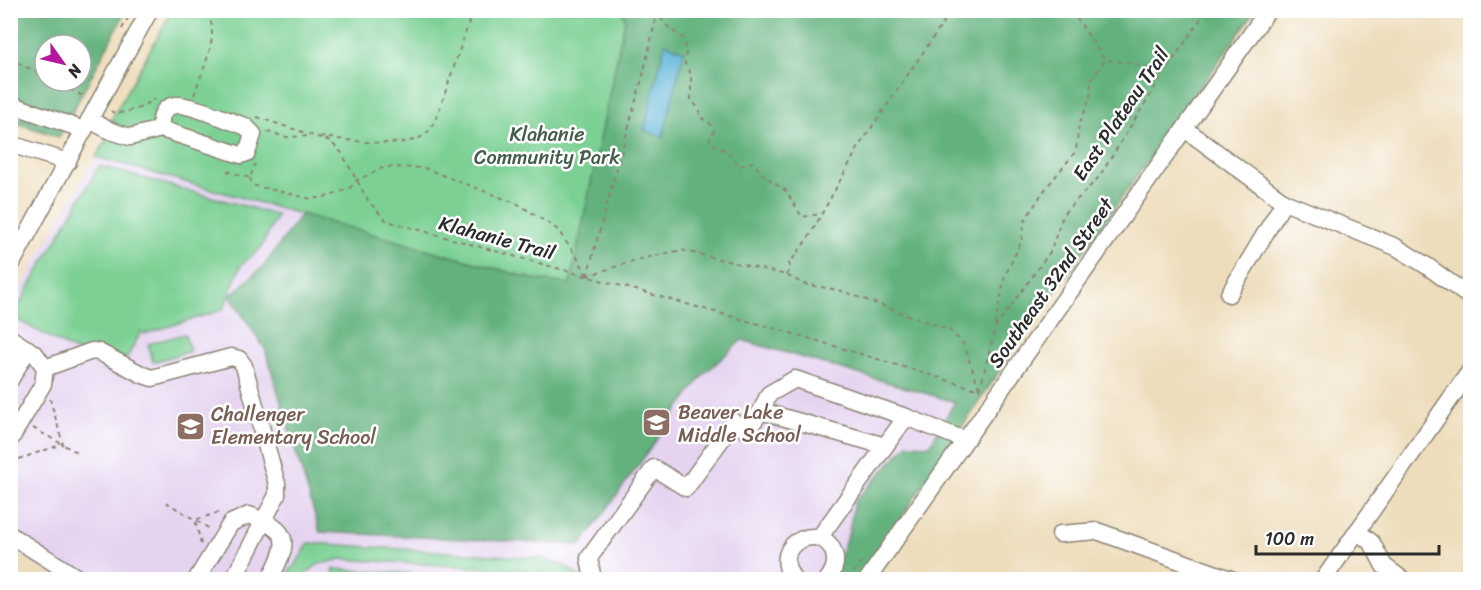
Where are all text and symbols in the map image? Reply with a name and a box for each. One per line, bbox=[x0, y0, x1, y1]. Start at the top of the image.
north arrow bbox=[33, 33, 93, 93]
street label: East Plateau Trail bbox=[1063, 40, 1179, 188]
text: N bbox=[59, 58, 91, 85]
park label: Klahanie Community Park bbox=[474, 117, 620, 175]
street label: Southeast 32nd Street bbox=[979, 190, 1124, 376]
street label: Klahanie Trail bbox=[435, 206, 560, 271]
place label: Beaver Lake Middle School bbox=[678, 395, 801, 453]
place label: Challenger Elementary School bbox=[211, 397, 376, 455]
school or university icon: Beaver Lake Middle School bbox=[641, 407, 673, 439]
school or university icon: Challenger Elementary School bbox=[174, 410, 206, 442]
scale bar bbox=[1256, 518, 1439, 556]
text: 100 m bbox=[1265, 523, 1314, 555]

